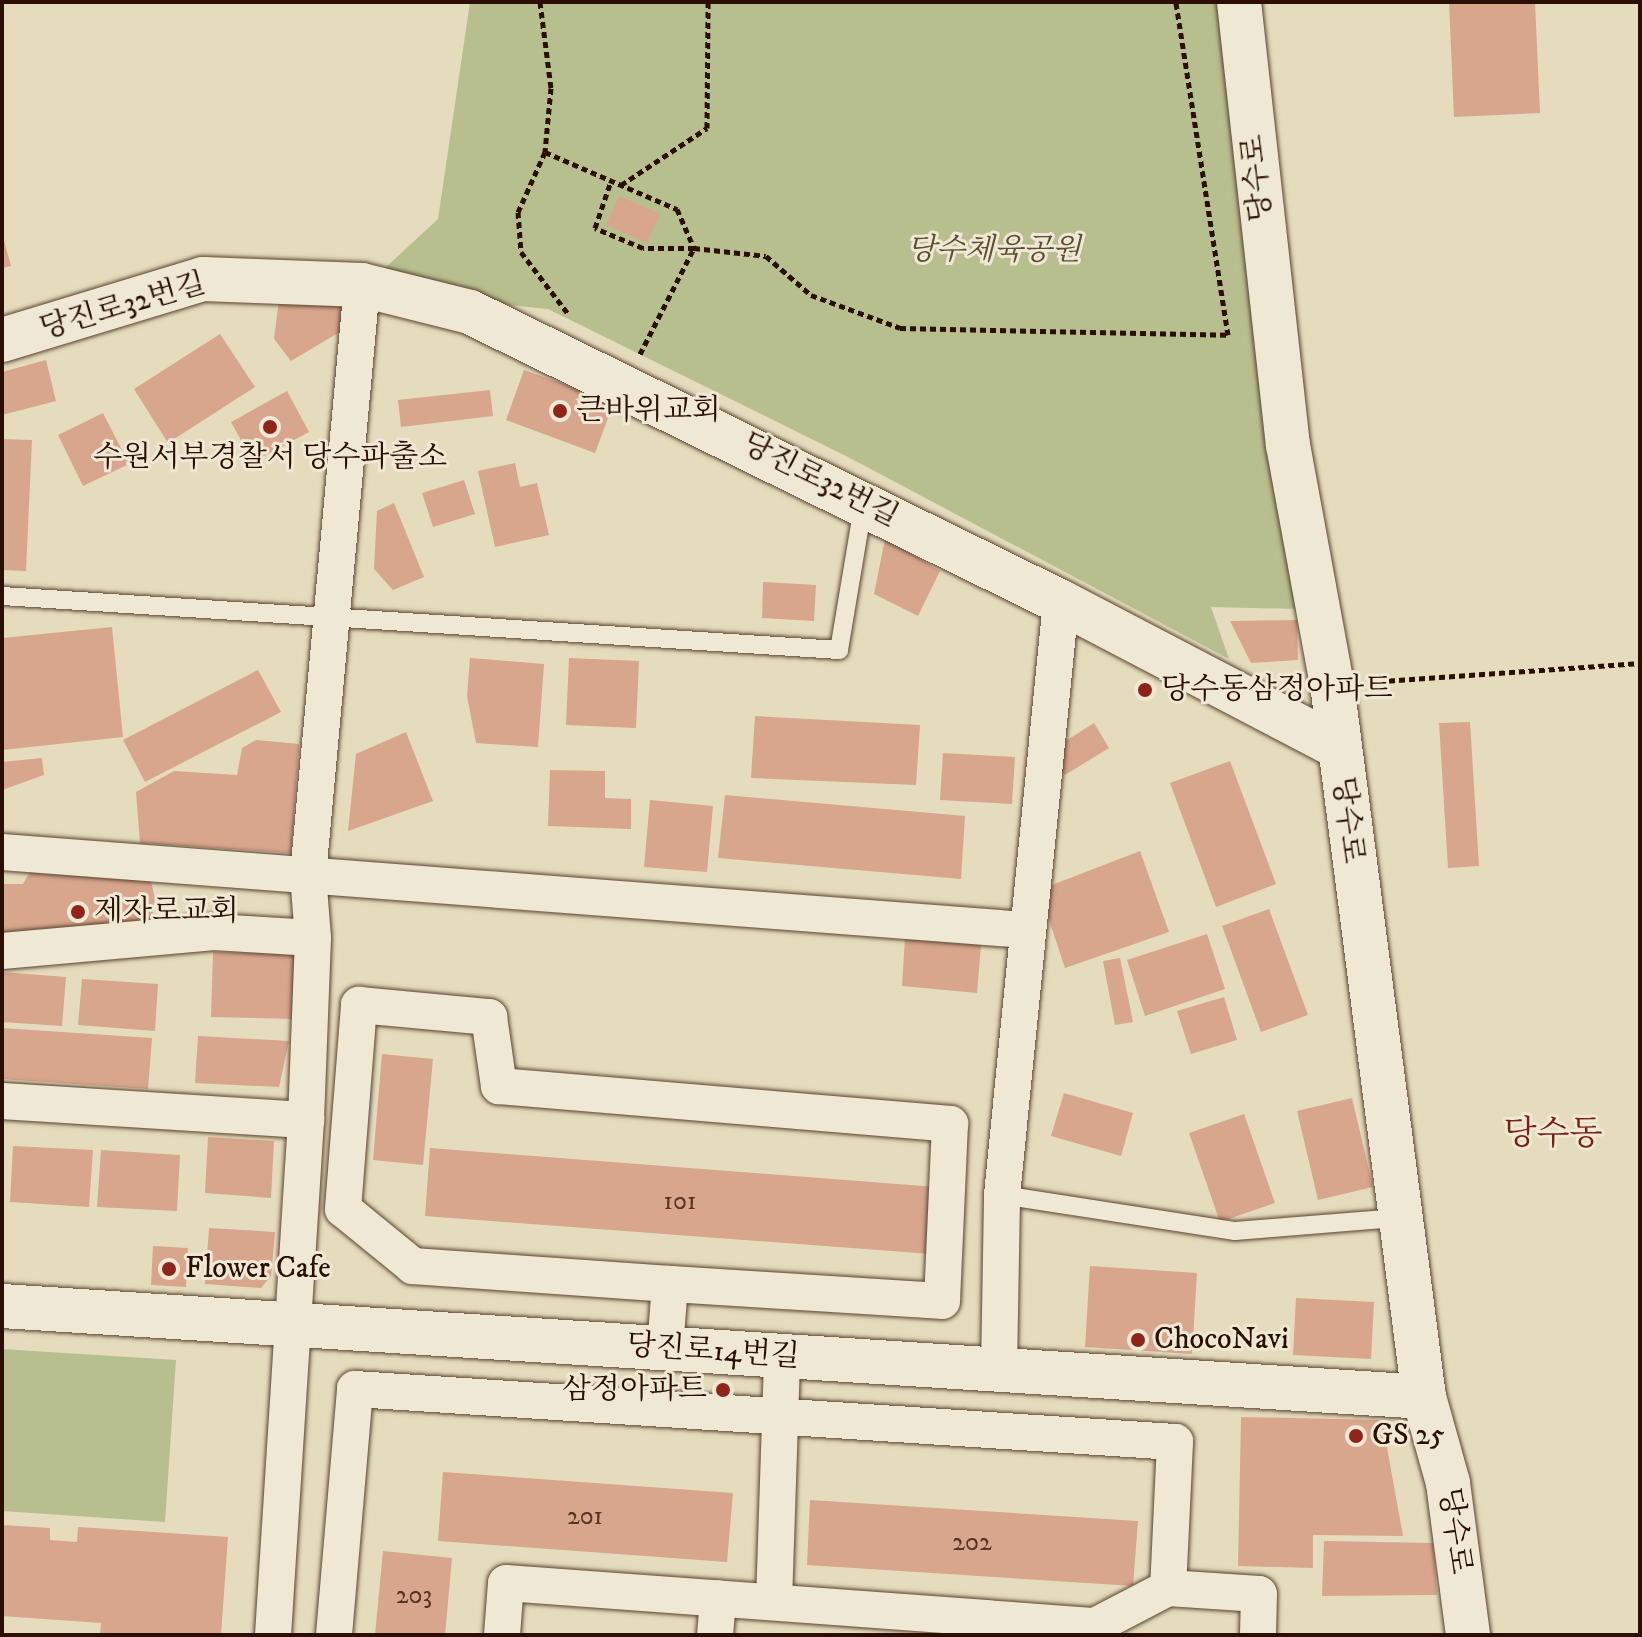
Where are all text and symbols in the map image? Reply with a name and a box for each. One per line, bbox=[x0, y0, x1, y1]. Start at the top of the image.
street label: 당수로 bbox=[1236, 133, 1280, 223]
park label: 당수체육공원 bbox=[907, 233, 1081, 269]
street label: 당진로32번길 bbox=[36, 266, 210, 348]
place label: 큰바위교회 bbox=[576, 393, 721, 429]
marker: 큰바위교회 bbox=[551, 402, 569, 420]
marker: 수원서부경찰서 당수파출소 bbox=[261, 418, 279, 436]
street label: 당진로32번길 bbox=[736, 426, 904, 536]
place label: 수원서부경찰서 당수파출소 bbox=[93, 440, 447, 476]
place label: 당수동삼정아파트 bbox=[1161, 672, 1393, 708]
marker: 당수동삼정아파트 bbox=[1136, 681, 1154, 699]
street label: 당수로 bbox=[1324, 775, 1370, 865]
place label: 제자로교회 bbox=[94, 894, 239, 930]
marker: 제자로교회 bbox=[69, 903, 87, 921]
district label: 당수동 bbox=[1504, 1115, 1602, 1155]
house number: 101 bbox=[664, 1186, 696, 1218]
place label: Flower Cafe bbox=[185, 1251, 331, 1287]
marker: Flower Cafe bbox=[160, 1260, 178, 1278]
place label: ChocoNavi bbox=[1154, 1322, 1289, 1358]
street label: 당진로14번길 bbox=[625, 1328, 801, 1376]
marker: ChocoNavi bbox=[1129, 1331, 1147, 1349]
place label: 삼정아파트 bbox=[562, 1372, 707, 1408]
marker: 삼정아파트 bbox=[714, 1381, 732, 1399]
place label: GS 25 bbox=[1372, 1418, 1445, 1454]
marker: GS 25 bbox=[1347, 1427, 1365, 1445]
street label: 당수로 bbox=[1430, 1485, 1478, 1577]
house number: 201 bbox=[567, 1501, 603, 1533]
house number: 202 bbox=[952, 1527, 992, 1559]
house number: 203 bbox=[396, 1580, 432, 1612]

